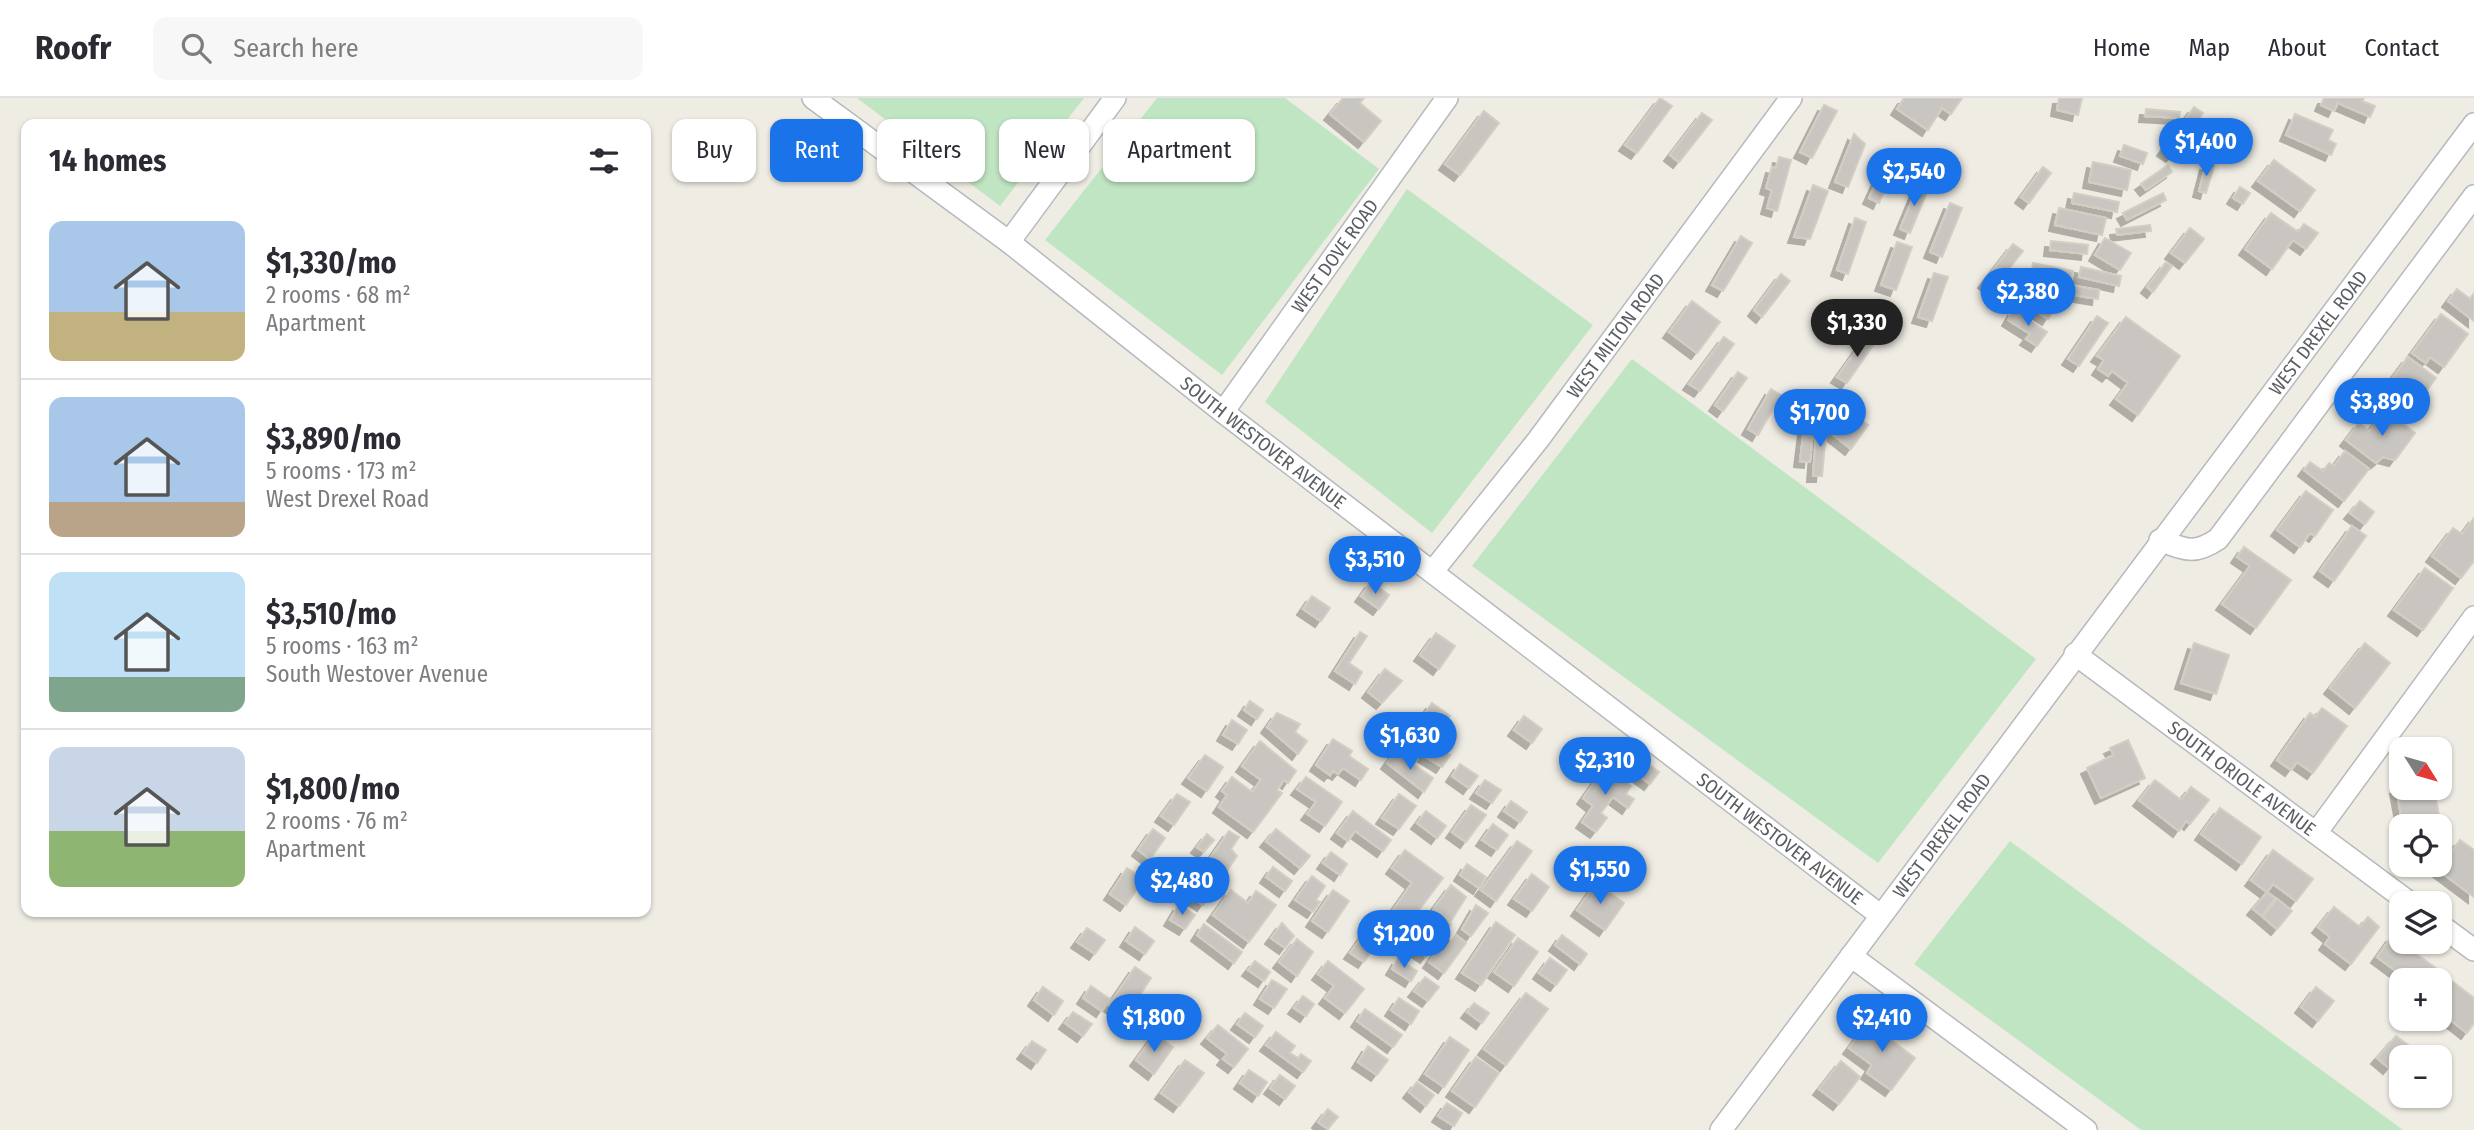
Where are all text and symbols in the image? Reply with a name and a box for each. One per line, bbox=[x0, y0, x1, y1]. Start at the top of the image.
search box bbox=[153, 17, 643, 80]
text: Roofr bbox=[35, 28, 111, 68]
icon: search bbox=[177, 29, 215, 67]
text: Search here bbox=[233, 33, 359, 64]
text: Home bbox=[2093, 34, 2150, 62]
text: Map bbox=[2188, 34, 2230, 62]
text: About bbox=[2268, 34, 2326, 62]
text: Contact bbox=[2364, 34, 2439, 62]
pin: $1,400 bbox=[2149, 118, 2263, 178]
chip: Buy bbox=[672, 119, 756, 182]
chip: Rent bbox=[770, 119, 863, 182]
chip: Filters bbox=[877, 119, 985, 182]
chip: New bbox=[999, 119, 1089, 182]
chip: Apartment bbox=[1103, 119, 1255, 182]
text: $1,400 bbox=[2175, 127, 2237, 155]
icon: filters bbox=[585, 142, 623, 180]
text: 14 homes bbox=[49, 143, 166, 179]
pin: $2,540 bbox=[1857, 148, 1971, 208]
text: $2,540 bbox=[1883, 157, 1945, 185]
street label: WEST DOVE ROAD bbox=[1287, 195, 1383, 317]
text: $1,330/mo bbox=[266, 245, 397, 281]
icon: home bbox=[105, 249, 189, 333]
street label: WEST DREXEL ROAD bbox=[2264, 266, 2372, 400]
pin: $2,380 bbox=[1971, 268, 2085, 328]
street label: WEST MILTON ROAD bbox=[1562, 269, 1670, 403]
text: $2,380 bbox=[1996, 277, 2060, 305]
text: 2 rooms · 68 m² bbox=[266, 281, 411, 309]
pin: $1,330 bbox=[1800, 300, 1914, 359]
text: $1,330 bbox=[1827, 308, 1887, 336]
text: Apartment bbox=[266, 309, 366, 337]
street label: SOUTH WESTOVER AVENUE bbox=[1176, 372, 1350, 514]
pin: $3,890 bbox=[2325, 378, 2439, 438]
text: $3,890 bbox=[2350, 387, 2414, 415]
pin: $1,700 bbox=[1763, 390, 1877, 449]
text: $1,700 bbox=[1790, 398, 1850, 426]
text: $3,890/mo bbox=[266, 421, 401, 457]
icon: home bbox=[105, 425, 189, 509]
text: 5 rooms · 173 m² bbox=[266, 457, 417, 485]
text: West Drexel Road bbox=[266, 485, 429, 513]
pin: $3,510 bbox=[1318, 536, 1432, 596]
text: $3,510 bbox=[1345, 545, 1405, 573]
text: $3,510/mo bbox=[266, 596, 396, 632]
icon: home bbox=[105, 600, 189, 684]
text: 5 rooms · 163 m² bbox=[266, 632, 419, 660]
text: South Westover Avenue bbox=[266, 660, 488, 688]
pin: $1,630 bbox=[1353, 712, 1467, 772]
street label: SOUTH ORIOLE AVENUE bbox=[2163, 716, 2320, 841]
text: $1,630 bbox=[1380, 721, 1440, 749]
north arrow bbox=[2389, 737, 2452, 800]
map controls bbox=[2389, 737, 2452, 1108]
pin: $2,310 bbox=[1548, 738, 1662, 797]
text: $2,310 bbox=[1575, 746, 1635, 774]
street label: SOUTH WESTOVER AVENUE bbox=[1692, 768, 1867, 910]
street label: WEST DREXEL ROAD bbox=[1888, 769, 1996, 902]
text: $1,800/mo bbox=[266, 771, 400, 807]
icon: home bbox=[105, 775, 189, 859]
text: 2 rooms · 76 m² bbox=[266, 807, 408, 835]
button: locate bbox=[2389, 814, 2452, 877]
text: Apartment bbox=[266, 835, 366, 863]
pin: $1,550 bbox=[1543, 846, 1657, 906]
text: $1,550 bbox=[1570, 855, 1630, 883]
pin: $2,480 bbox=[1125, 858, 1239, 917]
text: $2,480 bbox=[1150, 866, 1214, 894]
button: layers bbox=[2389, 891, 2452, 954]
pin: $1,200 bbox=[1347, 910, 1461, 970]
text: $1,200 bbox=[1373, 919, 1435, 947]
button: + bbox=[2389, 968, 2452, 1031]
pin: $1,800 bbox=[1097, 995, 1211, 1054]
pin: $2,410 bbox=[1825, 995, 1939, 1054]
text: $1,800 bbox=[1123, 1003, 1185, 1031]
text: $2,410 bbox=[1852, 1003, 1912, 1031]
button: − bbox=[2389, 1045, 2452, 1108]

